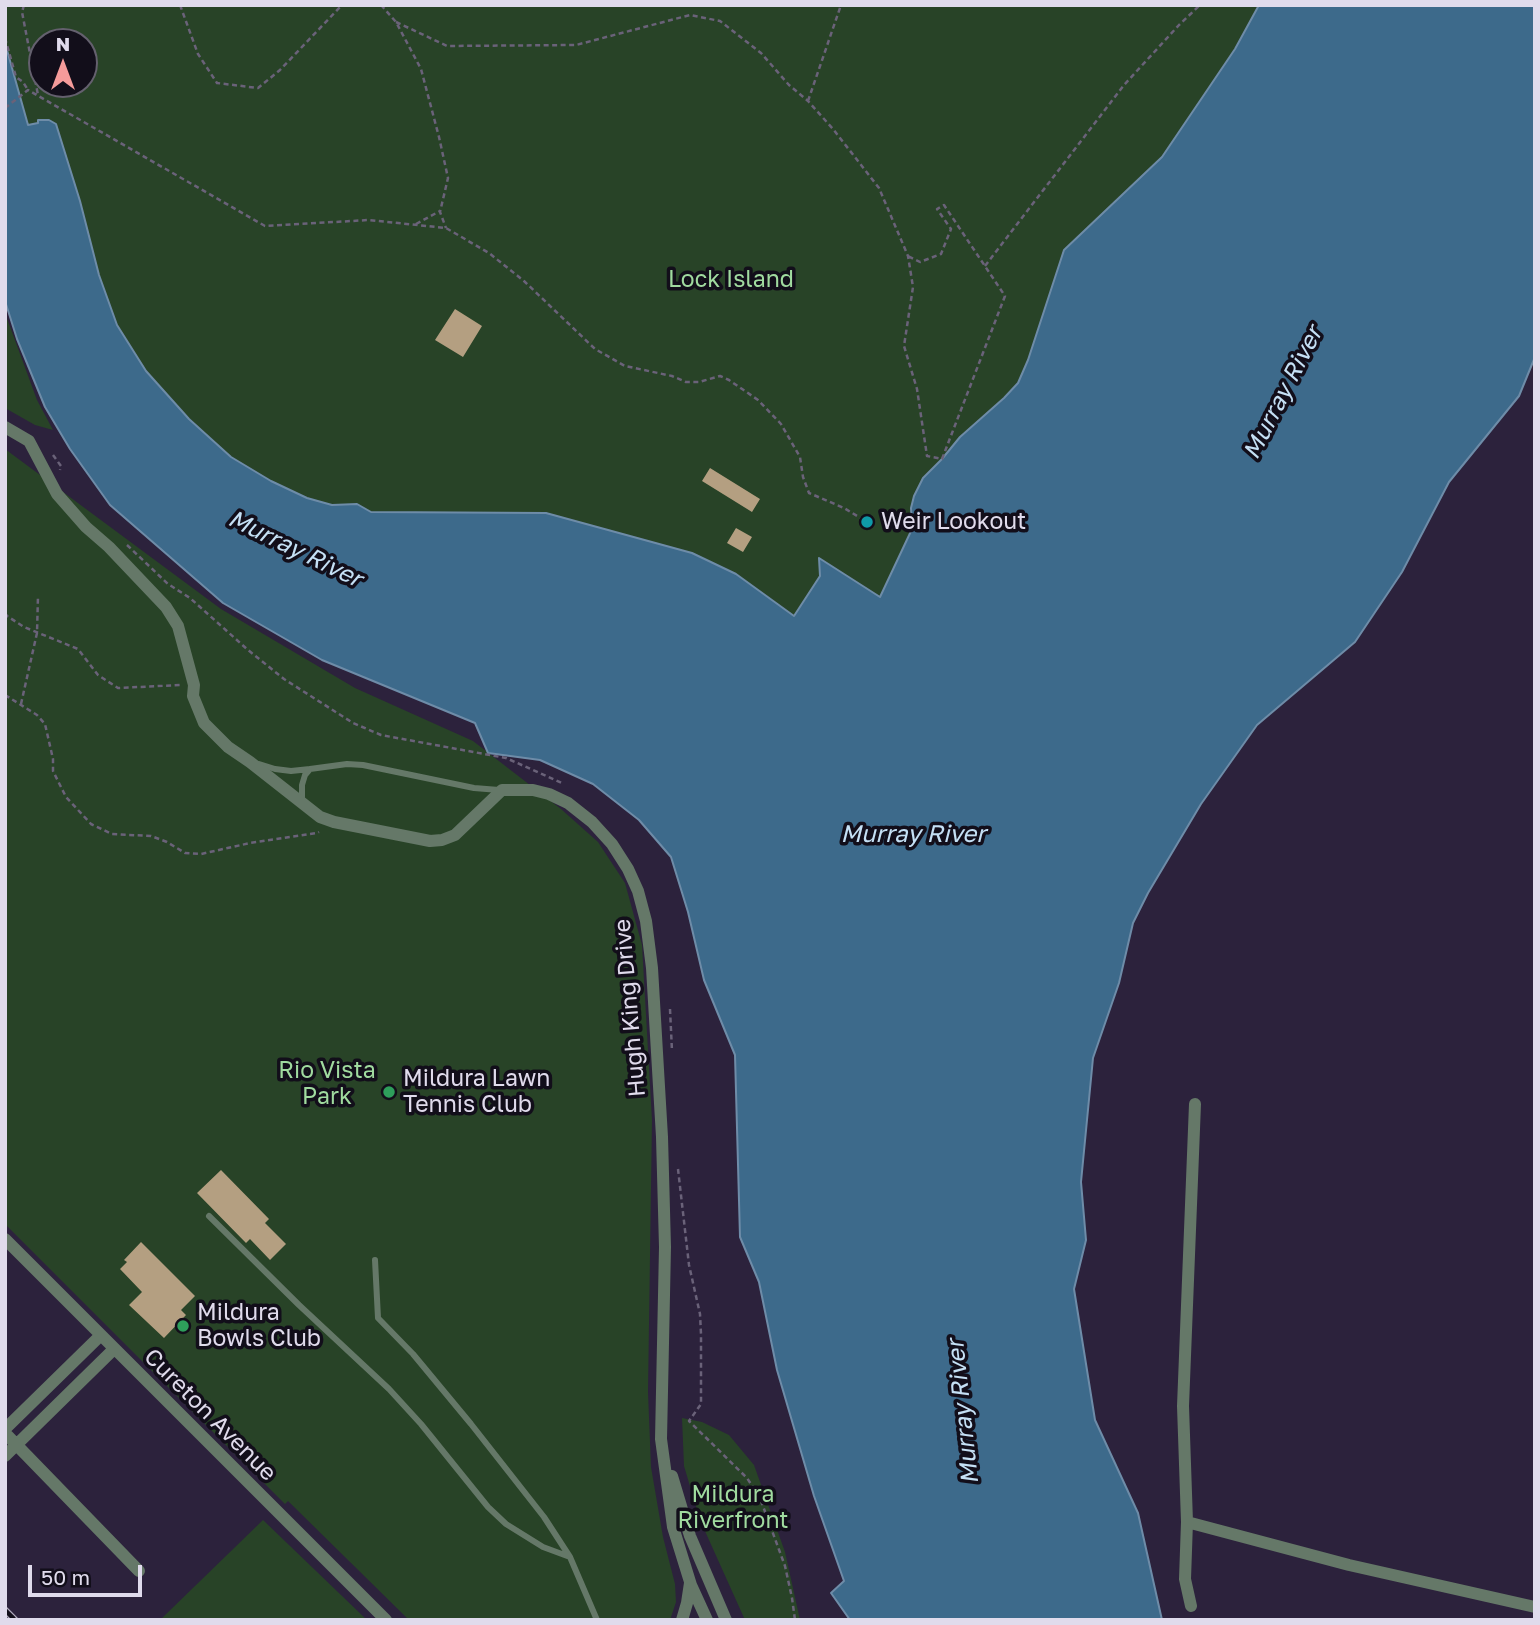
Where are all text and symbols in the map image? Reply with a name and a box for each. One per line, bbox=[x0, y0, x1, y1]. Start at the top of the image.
north arrow bbox=[28, 28, 98, 98]
text: N bbox=[56, 32, 70, 55]
park label: Lock Island bbox=[668, 266, 794, 294]
water label: Murray River bbox=[1237, 322, 1329, 464]
water label: Murray River bbox=[223, 504, 367, 594]
place label: Weir Lookout bbox=[881, 508, 1026, 536]
marker: Weir Lookout bbox=[859, 514, 875, 530]
water label: Murray River bbox=[840, 820, 986, 848]
street label: Hugh King Drive bbox=[608, 918, 652, 1098]
park label: Rio Vista Park bbox=[278, 1057, 376, 1111]
place label: Mildura Lawn Tennis Club bbox=[403, 1065, 550, 1119]
marker: Mildura Lawn Tennis Club bbox=[381, 1084, 397, 1100]
place label: Mildura Bowls Club bbox=[197, 1299, 321, 1353]
marker: Mildura Bowls Club bbox=[175, 1318, 191, 1334]
water label: Murray River bbox=[941, 1338, 985, 1486]
street label: Cureton Avenue bbox=[138, 1343, 282, 1487]
park label: Mildura Riverfront bbox=[677, 1481, 789, 1535]
scale bar bbox=[32, 1552, 145, 1596]
text: 50 m bbox=[41, 1564, 90, 1590]

